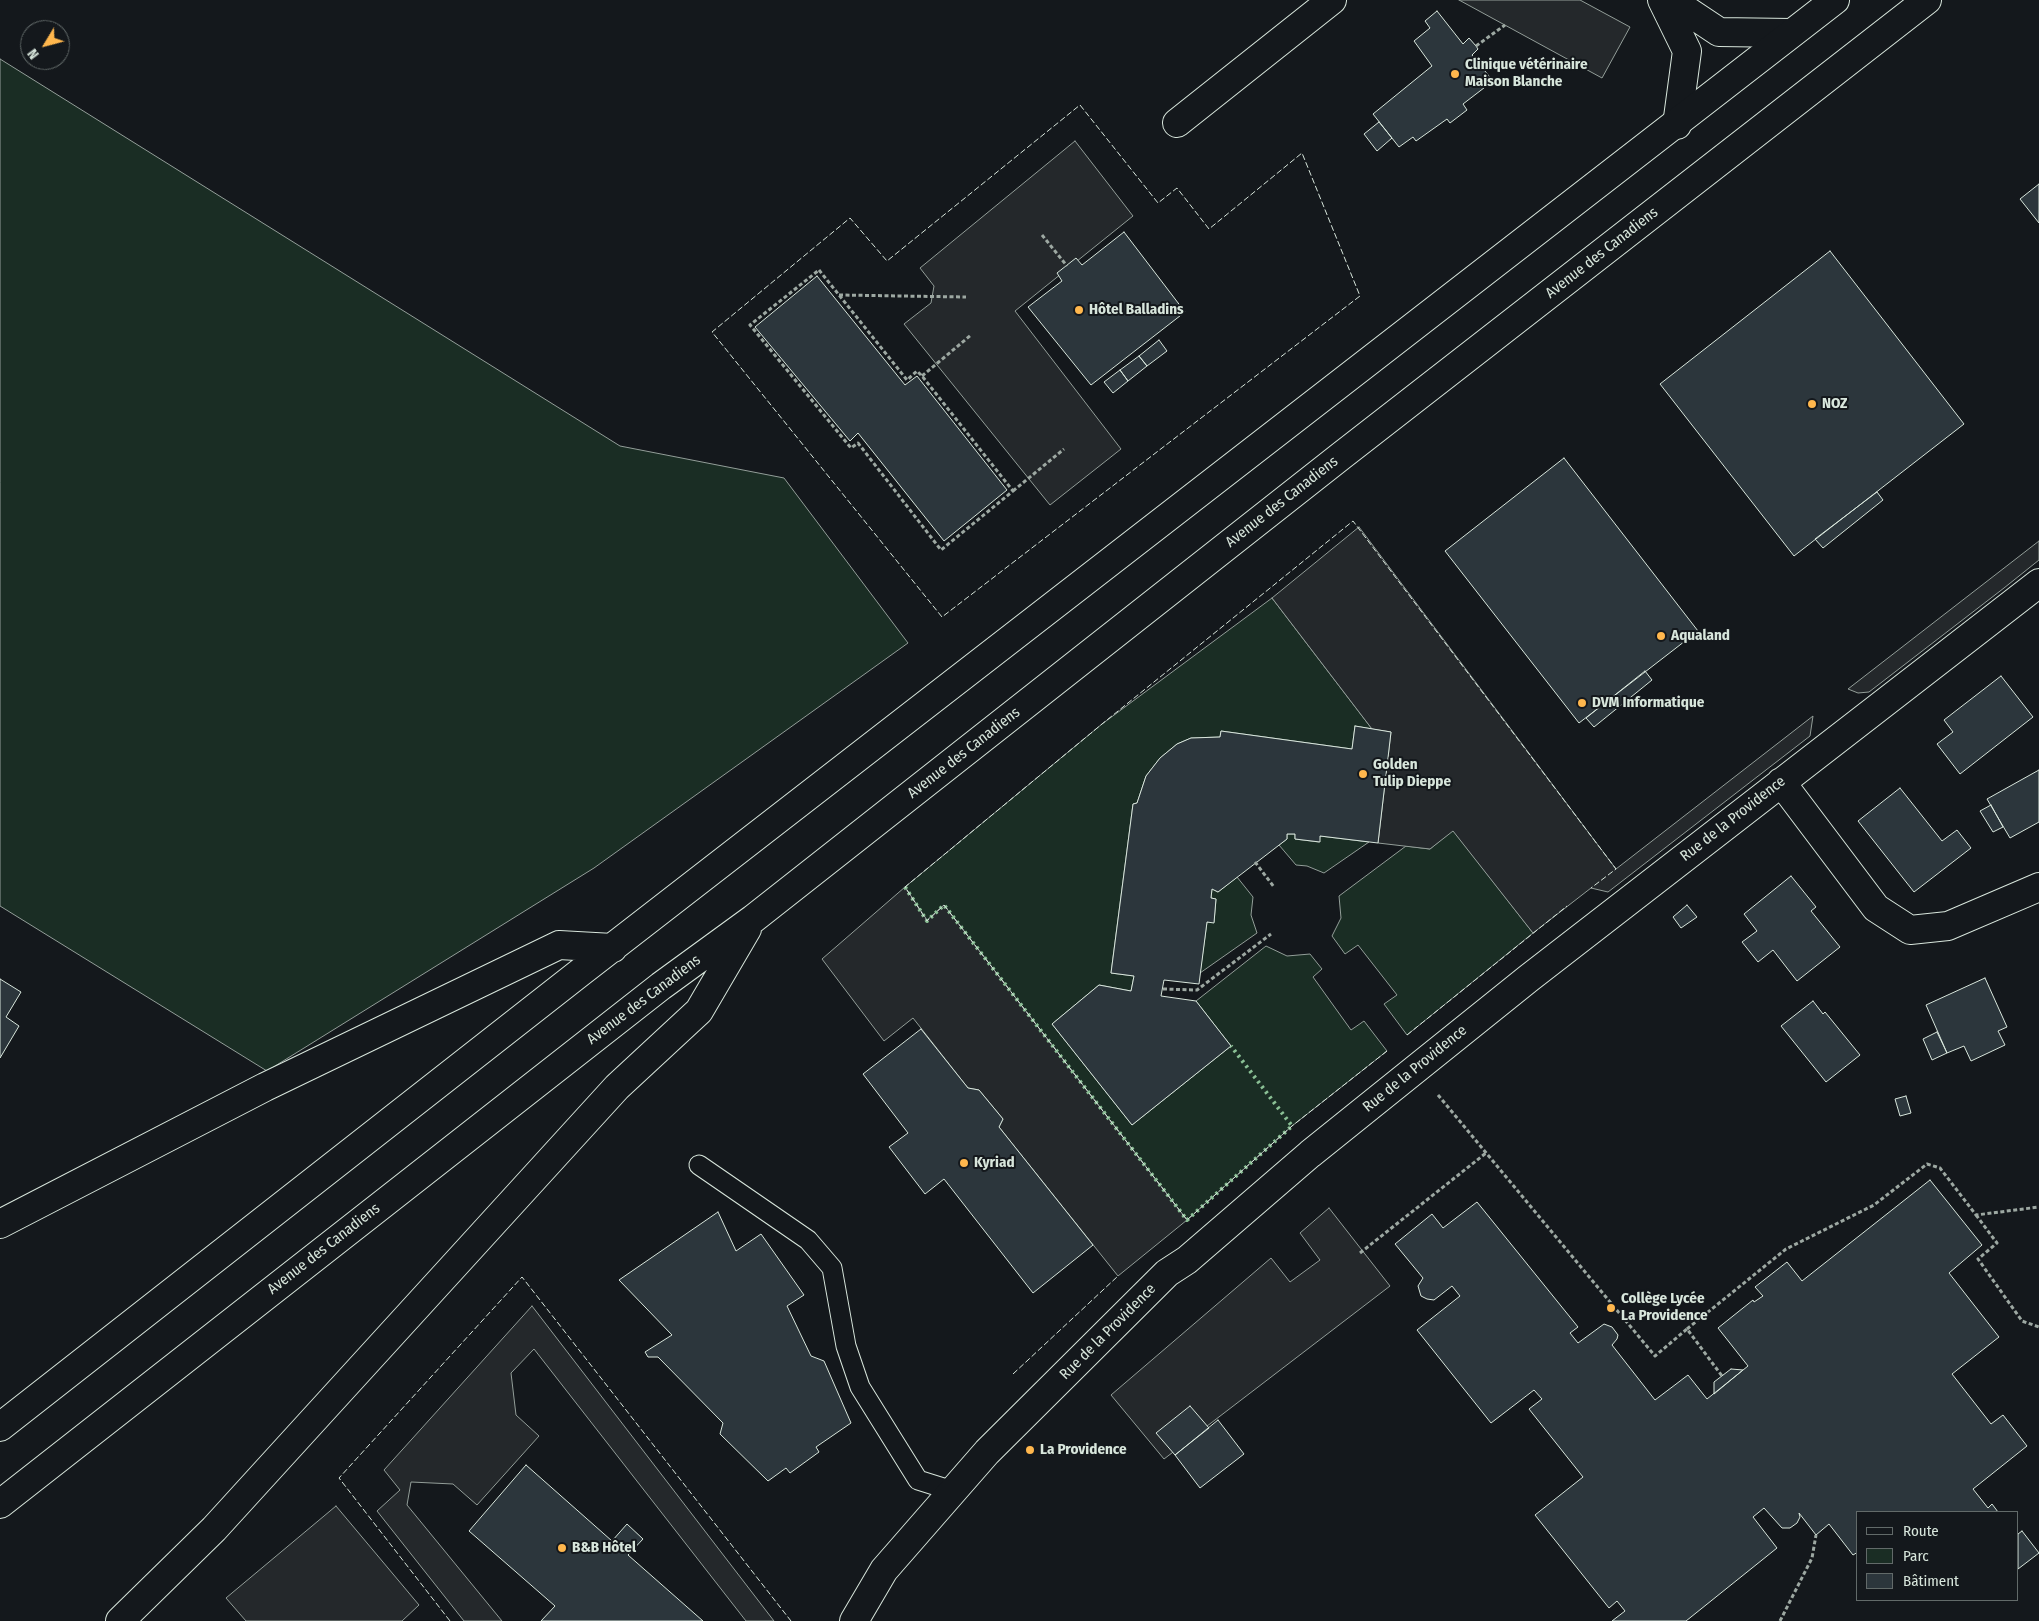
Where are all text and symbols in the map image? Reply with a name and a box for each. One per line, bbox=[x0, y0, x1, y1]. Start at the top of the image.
north arrow bbox=[20, 20, 70, 70]
text: N bbox=[24, 45, 43, 62]
place label: Clinique vétérinaire Maison Blanche bbox=[1465, 56, 1588, 91]
marker: Clinique vétérinaire Maison Blanche bbox=[1449, 68, 1461, 80]
street label: Avenue des Canadiens bbox=[1542, 204, 1662, 302]
place label: Hôtel Balladins bbox=[1089, 301, 1184, 319]
marker: Hôtel Balladins bbox=[1073, 304, 1085, 316]
place label: NOZ bbox=[1822, 395, 1847, 413]
marker: NOZ bbox=[1806, 398, 1818, 410]
street label: Avenue des Canadiens bbox=[1222, 453, 1342, 551]
place label: Aqualand bbox=[1671, 627, 1730, 645]
marker: Aqualand bbox=[1655, 630, 1667, 642]
place label: DVM Informatique bbox=[1592, 694, 1704, 712]
marker: DVM Informatique bbox=[1576, 697, 1588, 709]
street label: Avenue des Canadiens bbox=[904, 704, 1024, 802]
place label: Golden Tulip Dieppe bbox=[1373, 756, 1451, 791]
marker: Golden Tulip Dieppe bbox=[1357, 768, 1369, 780]
street label: Rue de la Providence bbox=[1677, 772, 1789, 866]
street label: Avenue des Canadiens bbox=[584, 951, 704, 1049]
street label: Rue de la Providence bbox=[1360, 1022, 1470, 1116]
place label: Kyriad bbox=[974, 1154, 1015, 1172]
marker: Kyriad bbox=[958, 1157, 970, 1169]
street label: Avenue des Canadiens bbox=[264, 1200, 384, 1298]
street label: Rue de la Providence bbox=[1056, 1280, 1160, 1384]
place label: Collège Lycée La Providence bbox=[1621, 1290, 1708, 1325]
marker: Collège Lycée La Providence bbox=[1605, 1302, 1617, 1314]
place label: La Providence bbox=[1040, 1441, 1127, 1459]
marker: La Providence bbox=[1024, 1444, 1036, 1456]
legend bbox=[1856, 1511, 2019, 1601]
text: Route bbox=[1903, 1522, 1939, 1540]
place label: B&B Hôtel bbox=[572, 1539, 636, 1557]
marker: B&B Hôtel bbox=[556, 1542, 568, 1554]
text: Parc bbox=[1903, 1547, 1929, 1565]
text: Bâtiment bbox=[1903, 1572, 1959, 1590]

